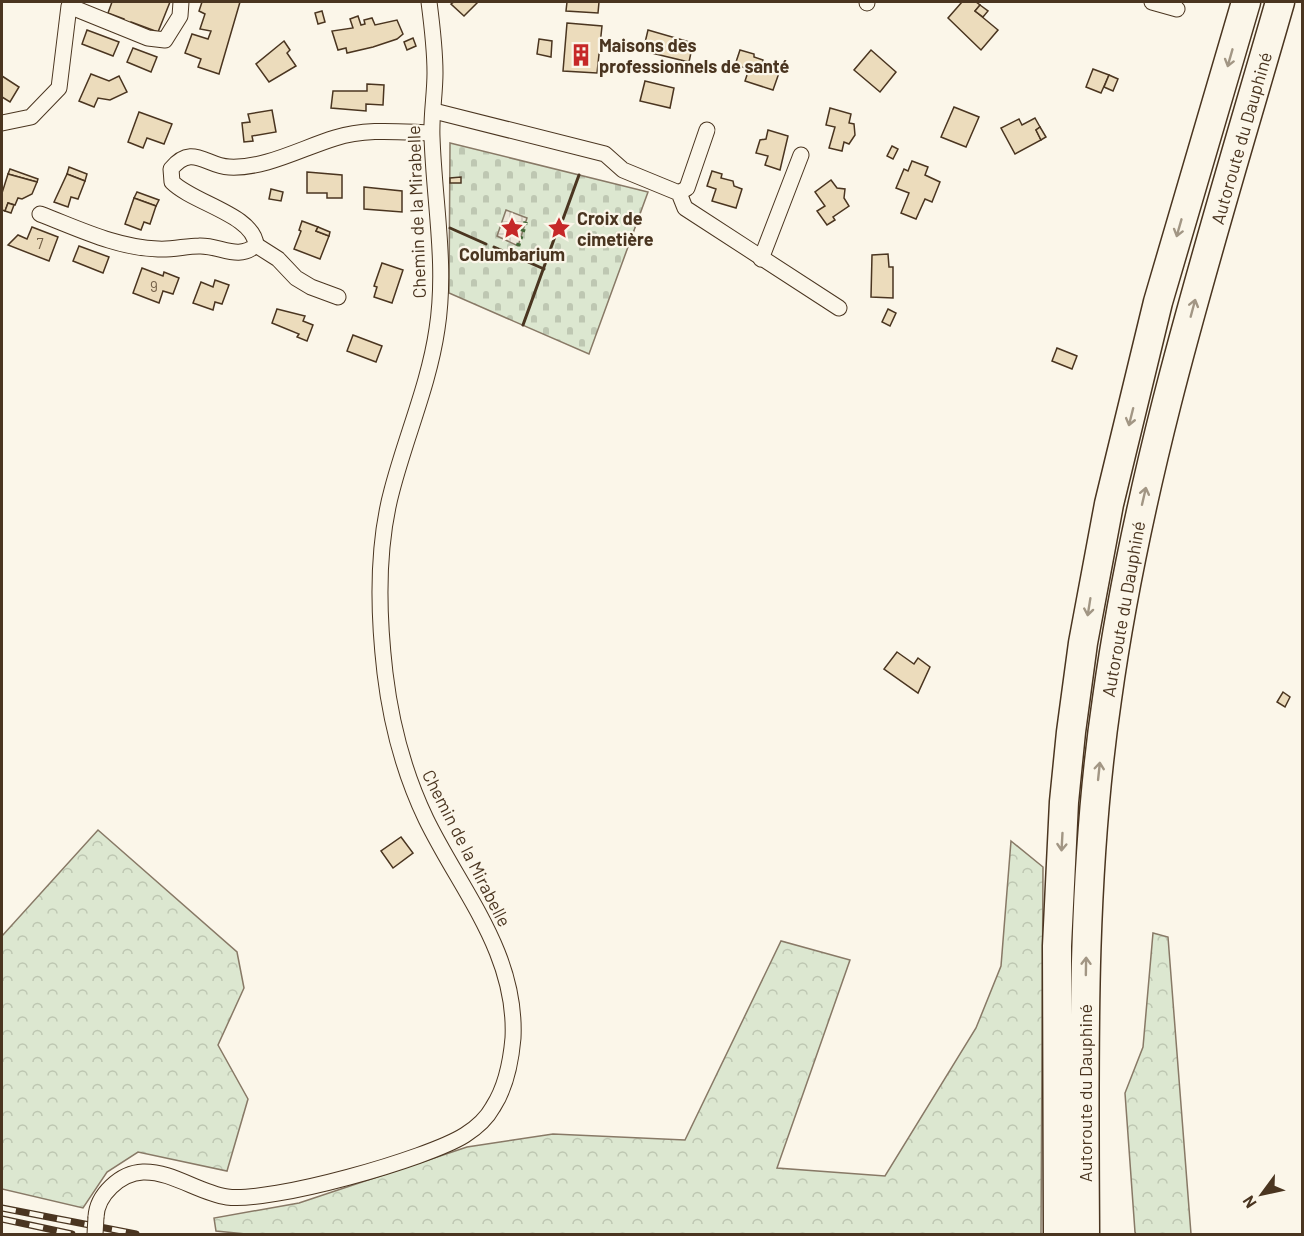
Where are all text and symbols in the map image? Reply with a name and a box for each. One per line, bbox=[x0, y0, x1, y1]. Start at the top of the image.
place label: Maisons des professionnels de santé bbox=[599, 34, 790, 77]
building icon: Maisons des professionnels de santé bbox=[568, 42, 594, 68]
one-way arrow bbox=[1224, 48, 1235, 67]
street label: Autoroute du Dauphiné bbox=[1206, 49, 1276, 227]
street label: Chemin de la Mirabelle bbox=[402, 125, 430, 299]
place label: Croix de cimetière bbox=[577, 207, 654, 250]
place icon: Columbarium bbox=[499, 215, 525, 241]
place icon: Croix de cimetière bbox=[546, 215, 572, 241]
one-way arrow bbox=[1173, 218, 1184, 237]
house number: 7 bbox=[36, 234, 44, 252]
place label: Columbarium bbox=[459, 243, 565, 265]
house number: 9 bbox=[150, 277, 158, 295]
one-way arrow bbox=[1188, 299, 1199, 318]
one-way arrow bbox=[1125, 407, 1137, 426]
one-way arrow bbox=[1139, 487, 1151, 506]
street label: Autoroute du Dauphiné bbox=[1097, 519, 1149, 699]
one-way arrow bbox=[1083, 597, 1094, 616]
one-way arrow bbox=[1094, 762, 1105, 782]
street label: Chemin de la Mirabelle bbox=[418, 766, 516, 930]
one-way arrow bbox=[1057, 832, 1068, 852]
one-way arrow bbox=[1080, 957, 1092, 977]
street label: Autoroute du Dauphiné bbox=[1074, 1004, 1096, 1182]
north arrow bbox=[1232, 1164, 1292, 1224]
text: N bbox=[1238, 1193, 1260, 1212]

